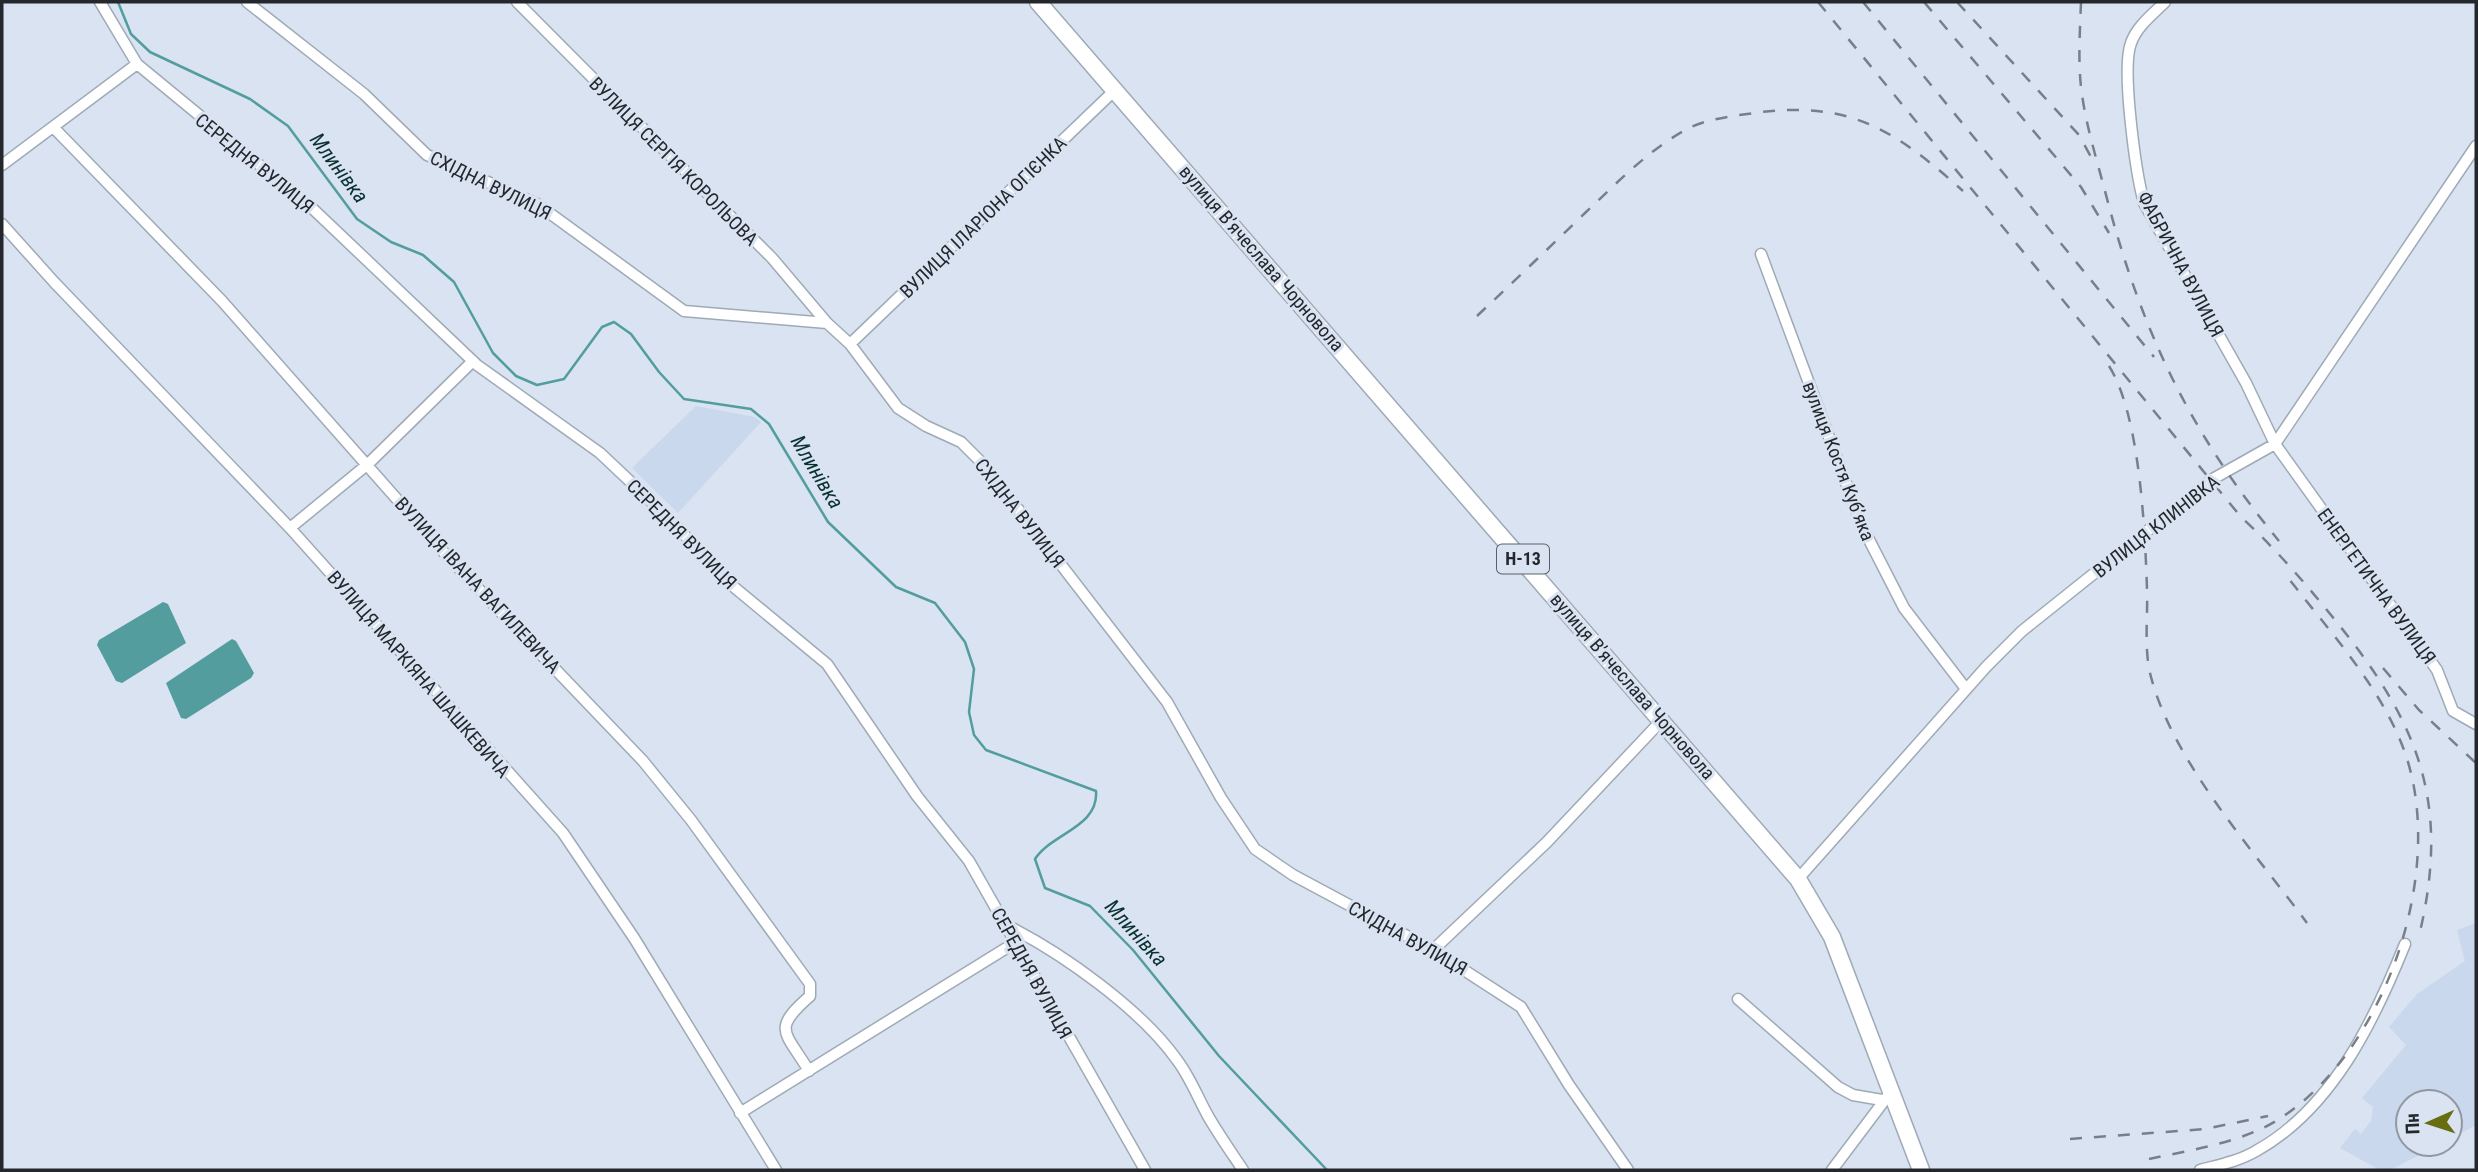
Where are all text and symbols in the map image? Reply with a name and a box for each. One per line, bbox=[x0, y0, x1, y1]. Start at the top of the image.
street label: ВУЛИЦЯ СЕРГІЯ КОРОЛЬОВА bbox=[585, 72, 763, 250]
street label: СЕРЕДНЯ ВУЛИЦЯ bbox=[191, 108, 319, 218]
water label: Млинівка bbox=[305, 128, 373, 208]
street label: ВУЛИЦЯ ІЛАРІОНА ОГІЄНКА bbox=[895, 132, 1071, 303]
street label: СХІДНА ВУЛИЦЯ bbox=[426, 146, 555, 225]
street label: вулиця Вʼячеслава Чорновола bbox=[1175, 161, 1349, 356]
street label: ФАБРИЧНА ВУЛИЦЯ bbox=[2133, 188, 2229, 341]
street label: вулиця Костя Кубʼяка bbox=[1798, 378, 1880, 544]
water label: Млинівка bbox=[786, 431, 848, 513]
street label: СХІДНА ВУЛИЦЯ bbox=[970, 454, 1069, 573]
street label: ВУЛИЦЯ КЛИНІВКА bbox=[2089, 470, 2224, 583]
street label: СЕРЕДНЯ ВУЛИЦЯ bbox=[622, 475, 741, 594]
street label: ВУЛИЦЯ ІВАНА ВАГИЛЕВИЧА bbox=[390, 493, 565, 678]
street label: ЕНЕРГЕТИЧНА ВУЛИЦЯ bbox=[2312, 504, 2441, 669]
road number: Н-13 bbox=[1497, 544, 1549, 574]
street label: ВУЛИЦЯ МАРКІЯНА ШАШКЕВИЧА bbox=[322, 566, 515, 783]
street label: вулиця Вʼячеслава Чорновола bbox=[1546, 589, 1720, 784]
water label: Млинівка bbox=[1100, 895, 1172, 971]
street label: СХІДНА ВУЛИЦЯ bbox=[1344, 896, 1471, 981]
street label: СЕРЕДНЯ ВУЛИЦЯ bbox=[986, 904, 1077, 1043]
north arrow bbox=[2394, 1088, 2464, 1158]
text: Пн bbox=[2400, 1113, 2425, 1135]

